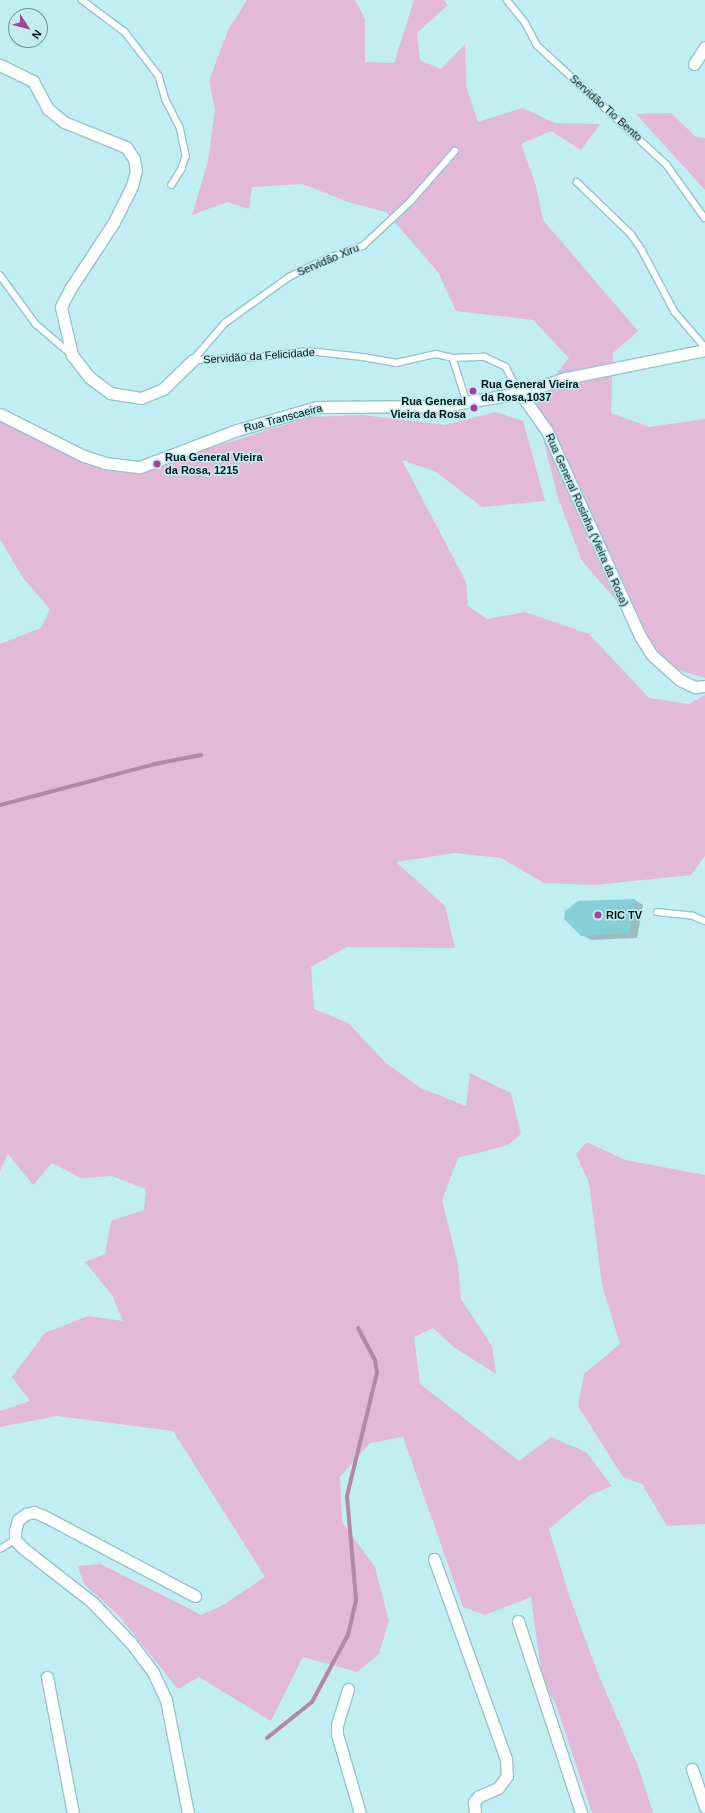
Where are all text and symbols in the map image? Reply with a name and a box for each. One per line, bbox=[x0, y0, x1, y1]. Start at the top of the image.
north arrow bbox=[8, 8, 48, 48]
text: N bbox=[30, 28, 44, 41]
street label: Servidão Tio Bento bbox=[567, 72, 645, 144]
street label: Servidão Xiru bbox=[295, 241, 361, 279]
street label: Servidão da Felicidade bbox=[203, 346, 315, 366]
place label: Rua General Vieira da Rosa,1037 bbox=[481, 378, 579, 404]
marker: Rua General Vieira da Rosa,1037 bbox=[468, 386, 478, 396]
place label: Rua General Vieira da Rosa bbox=[390, 395, 466, 421]
street label: Rua Transcaeira bbox=[242, 401, 324, 435]
marker: Rua General Vieira da Rosa bbox=[469, 403, 479, 413]
street label: Rua General Rosinha (Vieira da Rosa) bbox=[543, 431, 631, 609]
place label: Rua General Vieira da Rosa, 1215 bbox=[165, 451, 263, 477]
marker: Rua General Vieira da Rosa, 1215 bbox=[152, 459, 162, 469]
place label: RIC TV bbox=[606, 908, 642, 922]
marker: RIC TV bbox=[593, 910, 603, 920]

